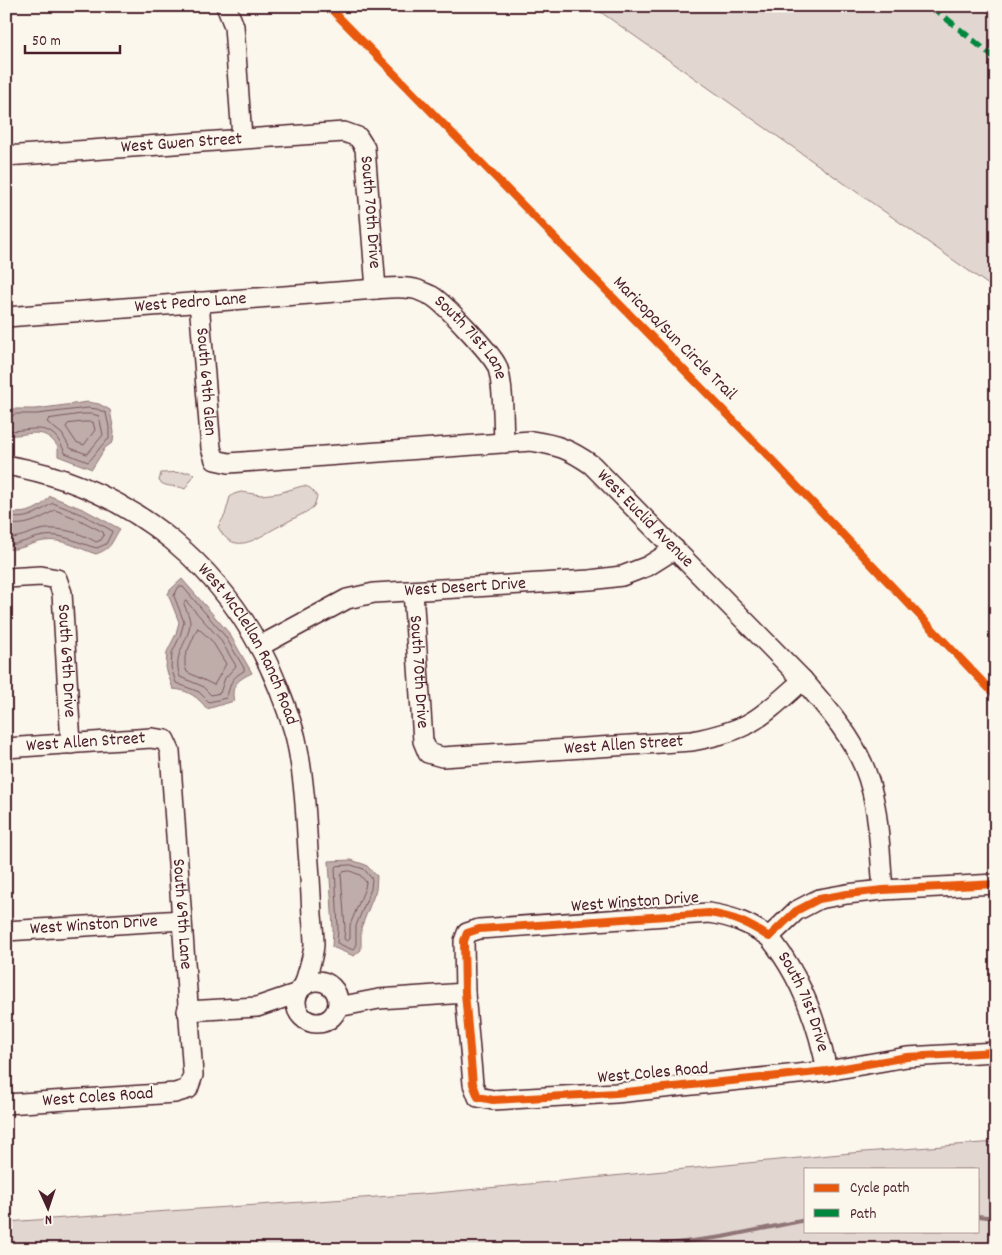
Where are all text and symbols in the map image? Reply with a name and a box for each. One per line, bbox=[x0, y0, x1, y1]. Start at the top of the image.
scale bar bbox=[25, 22, 120, 54]
text: 50 m bbox=[32, 31, 61, 53]
street label: West Gwen Street bbox=[120, 127, 243, 160]
street label: South 70th Drive bbox=[353, 155, 387, 270]
street label: Maricopa/Sun Circle Trail bbox=[606, 271, 742, 407]
street label: West Pedro Lane bbox=[134, 286, 247, 320]
street label: South 71st Lane bbox=[428, 290, 513, 382]
street label: South 69th Glen bbox=[189, 327, 222, 437]
street label: West Euclid Avenue bbox=[591, 464, 699, 574]
street label: West McClellan Ranch Road bbox=[191, 558, 304, 728]
street label: West Desert Drive bbox=[404, 571, 527, 604]
street label: South 69th Drive bbox=[50, 603, 82, 718]
street label: South 70th Drive bbox=[402, 614, 435, 729]
street label: West Allen Street bbox=[25, 726, 146, 759]
street label: West Allen Street bbox=[563, 729, 684, 762]
street label: South 69th Lane bbox=[165, 858, 198, 970]
street label: West Winston Drive bbox=[570, 886, 700, 920]
street label: West Winston Drive bbox=[29, 909, 159, 942]
street label: South 71st Drive bbox=[771, 947, 835, 1055]
street label: West Coles Road bbox=[597, 1057, 709, 1091]
street label: West Coles Road bbox=[42, 1082, 154, 1114]
legend bbox=[804, 1168, 980, 1232]
text: Cycle path bbox=[850, 1178, 910, 1200]
north arrow bbox=[22, 1182, 72, 1232]
text: Path bbox=[850, 1204, 876, 1226]
text: N bbox=[45, 1209, 53, 1229]

